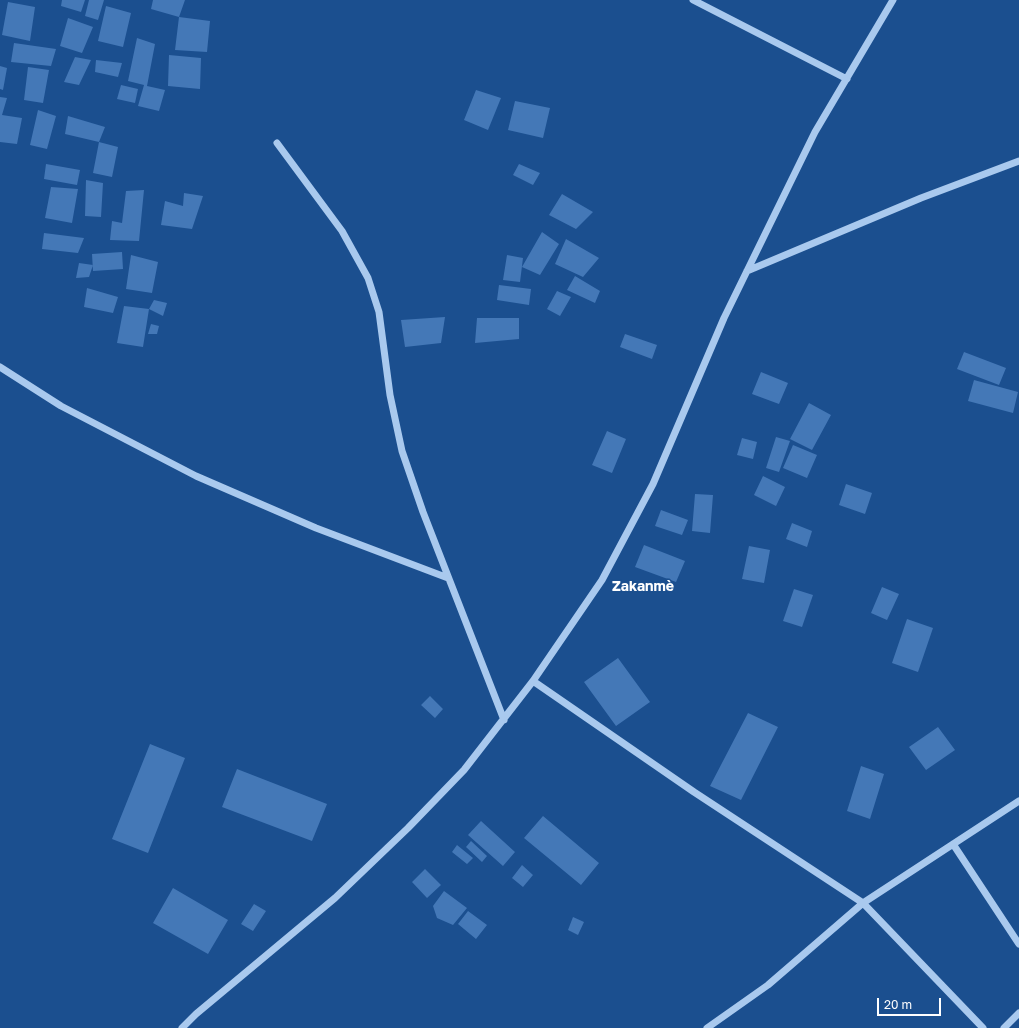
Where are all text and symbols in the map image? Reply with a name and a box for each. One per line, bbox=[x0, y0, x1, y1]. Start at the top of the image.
district label: Zakanmè bbox=[612, 579, 674, 595]
scale bar bbox=[879, 990, 943, 1016]
text: 20 m bbox=[884, 997, 912, 1012]

